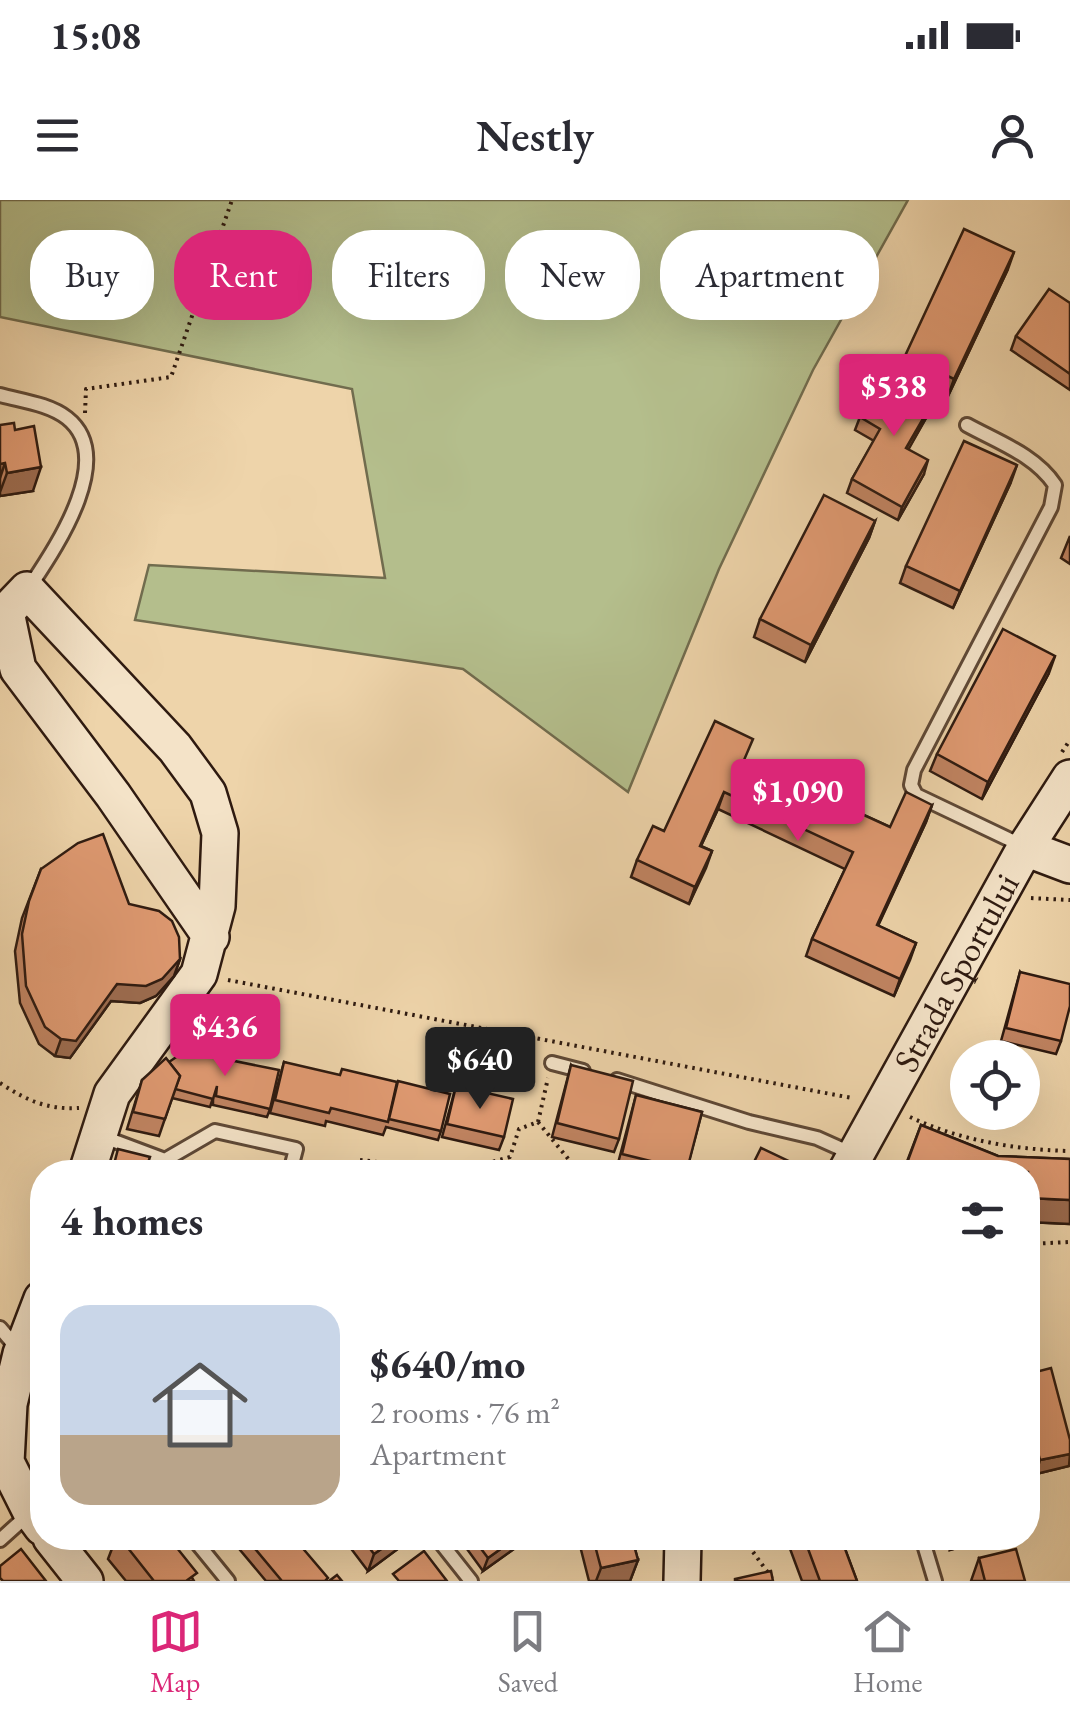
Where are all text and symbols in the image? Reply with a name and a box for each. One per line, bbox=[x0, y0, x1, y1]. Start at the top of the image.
text: 15:08 bbox=[50, 11, 141, 60]
text: Nestly bbox=[476, 106, 594, 164]
icon: menu bbox=[30, 108, 85, 163]
icon: person bbox=[985, 108, 1040, 163]
chip: Buy bbox=[30, 230, 154, 320]
chip: Rent bbox=[174, 230, 312, 320]
chip: Filters bbox=[332, 230, 485, 320]
chip: New bbox=[505, 230, 640, 320]
chip: Apartment bbox=[660, 230, 879, 320]
pin: $538 bbox=[835, 354, 953, 439]
text: $538 bbox=[861, 365, 927, 407]
pin: $1,090 bbox=[717, 759, 879, 844]
text: $1,090 bbox=[753, 770, 843, 812]
street label: Strada Sportului bbox=[883, 865, 1029, 1079]
pin: $436 bbox=[166, 994, 284, 1079]
text: $436 bbox=[192, 1005, 258, 1047]
pin: $640 bbox=[421, 1027, 539, 1112]
text: $640 bbox=[447, 1038, 513, 1080]
map controls bbox=[950, 1040, 1040, 1130]
button: locate bbox=[950, 1040, 1040, 1130]
text: 4 homes bbox=[60, 1193, 203, 1248]
icon: filters bbox=[955, 1193, 1010, 1248]
text: $640/mo bbox=[370, 1336, 526, 1391]
icon: home bbox=[140, 1345, 260, 1465]
text: 2 rooms · 76 m² bbox=[370, 1391, 560, 1433]
text: Apartment bbox=[370, 1433, 506, 1475]
tab: Map bbox=[148, 1604, 203, 1700]
tab: Saved bbox=[498, 1604, 558, 1700]
tab: Home bbox=[853, 1604, 922, 1700]

